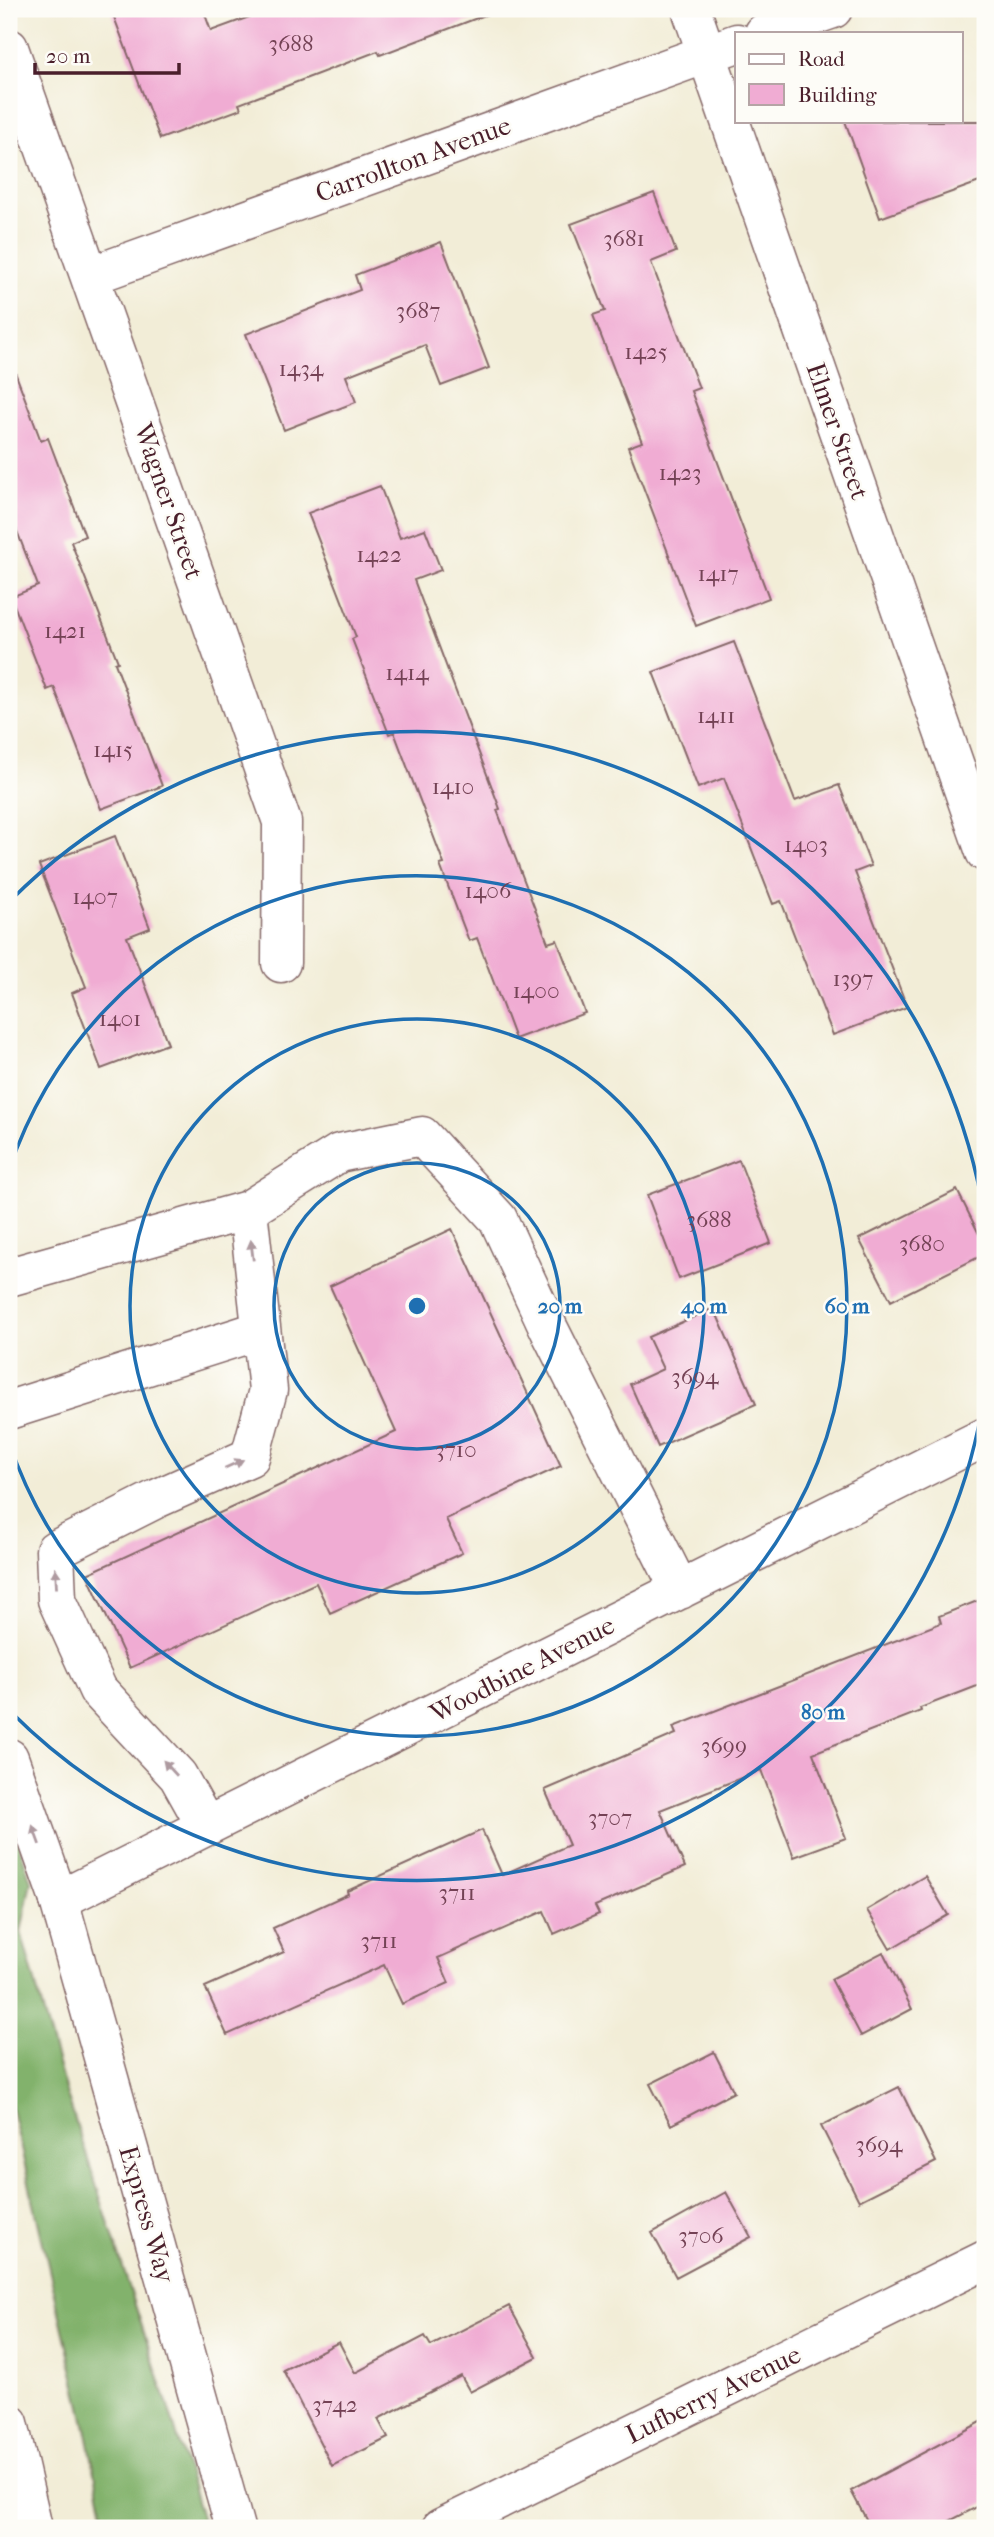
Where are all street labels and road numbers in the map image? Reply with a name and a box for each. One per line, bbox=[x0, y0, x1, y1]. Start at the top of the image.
street label: Carrollton Avenue bbox=[311, 110, 515, 209]
street label: Elmer Street bbox=[800, 359, 876, 504]
street label: Wagner Street bbox=[127, 418, 210, 584]
street label: Woodbine Avenue bbox=[424, 1610, 620, 1730]
street label: Express Way bbox=[112, 2142, 181, 2287]
street label: Lufberry Avenue bbox=[621, 2339, 806, 2450]

